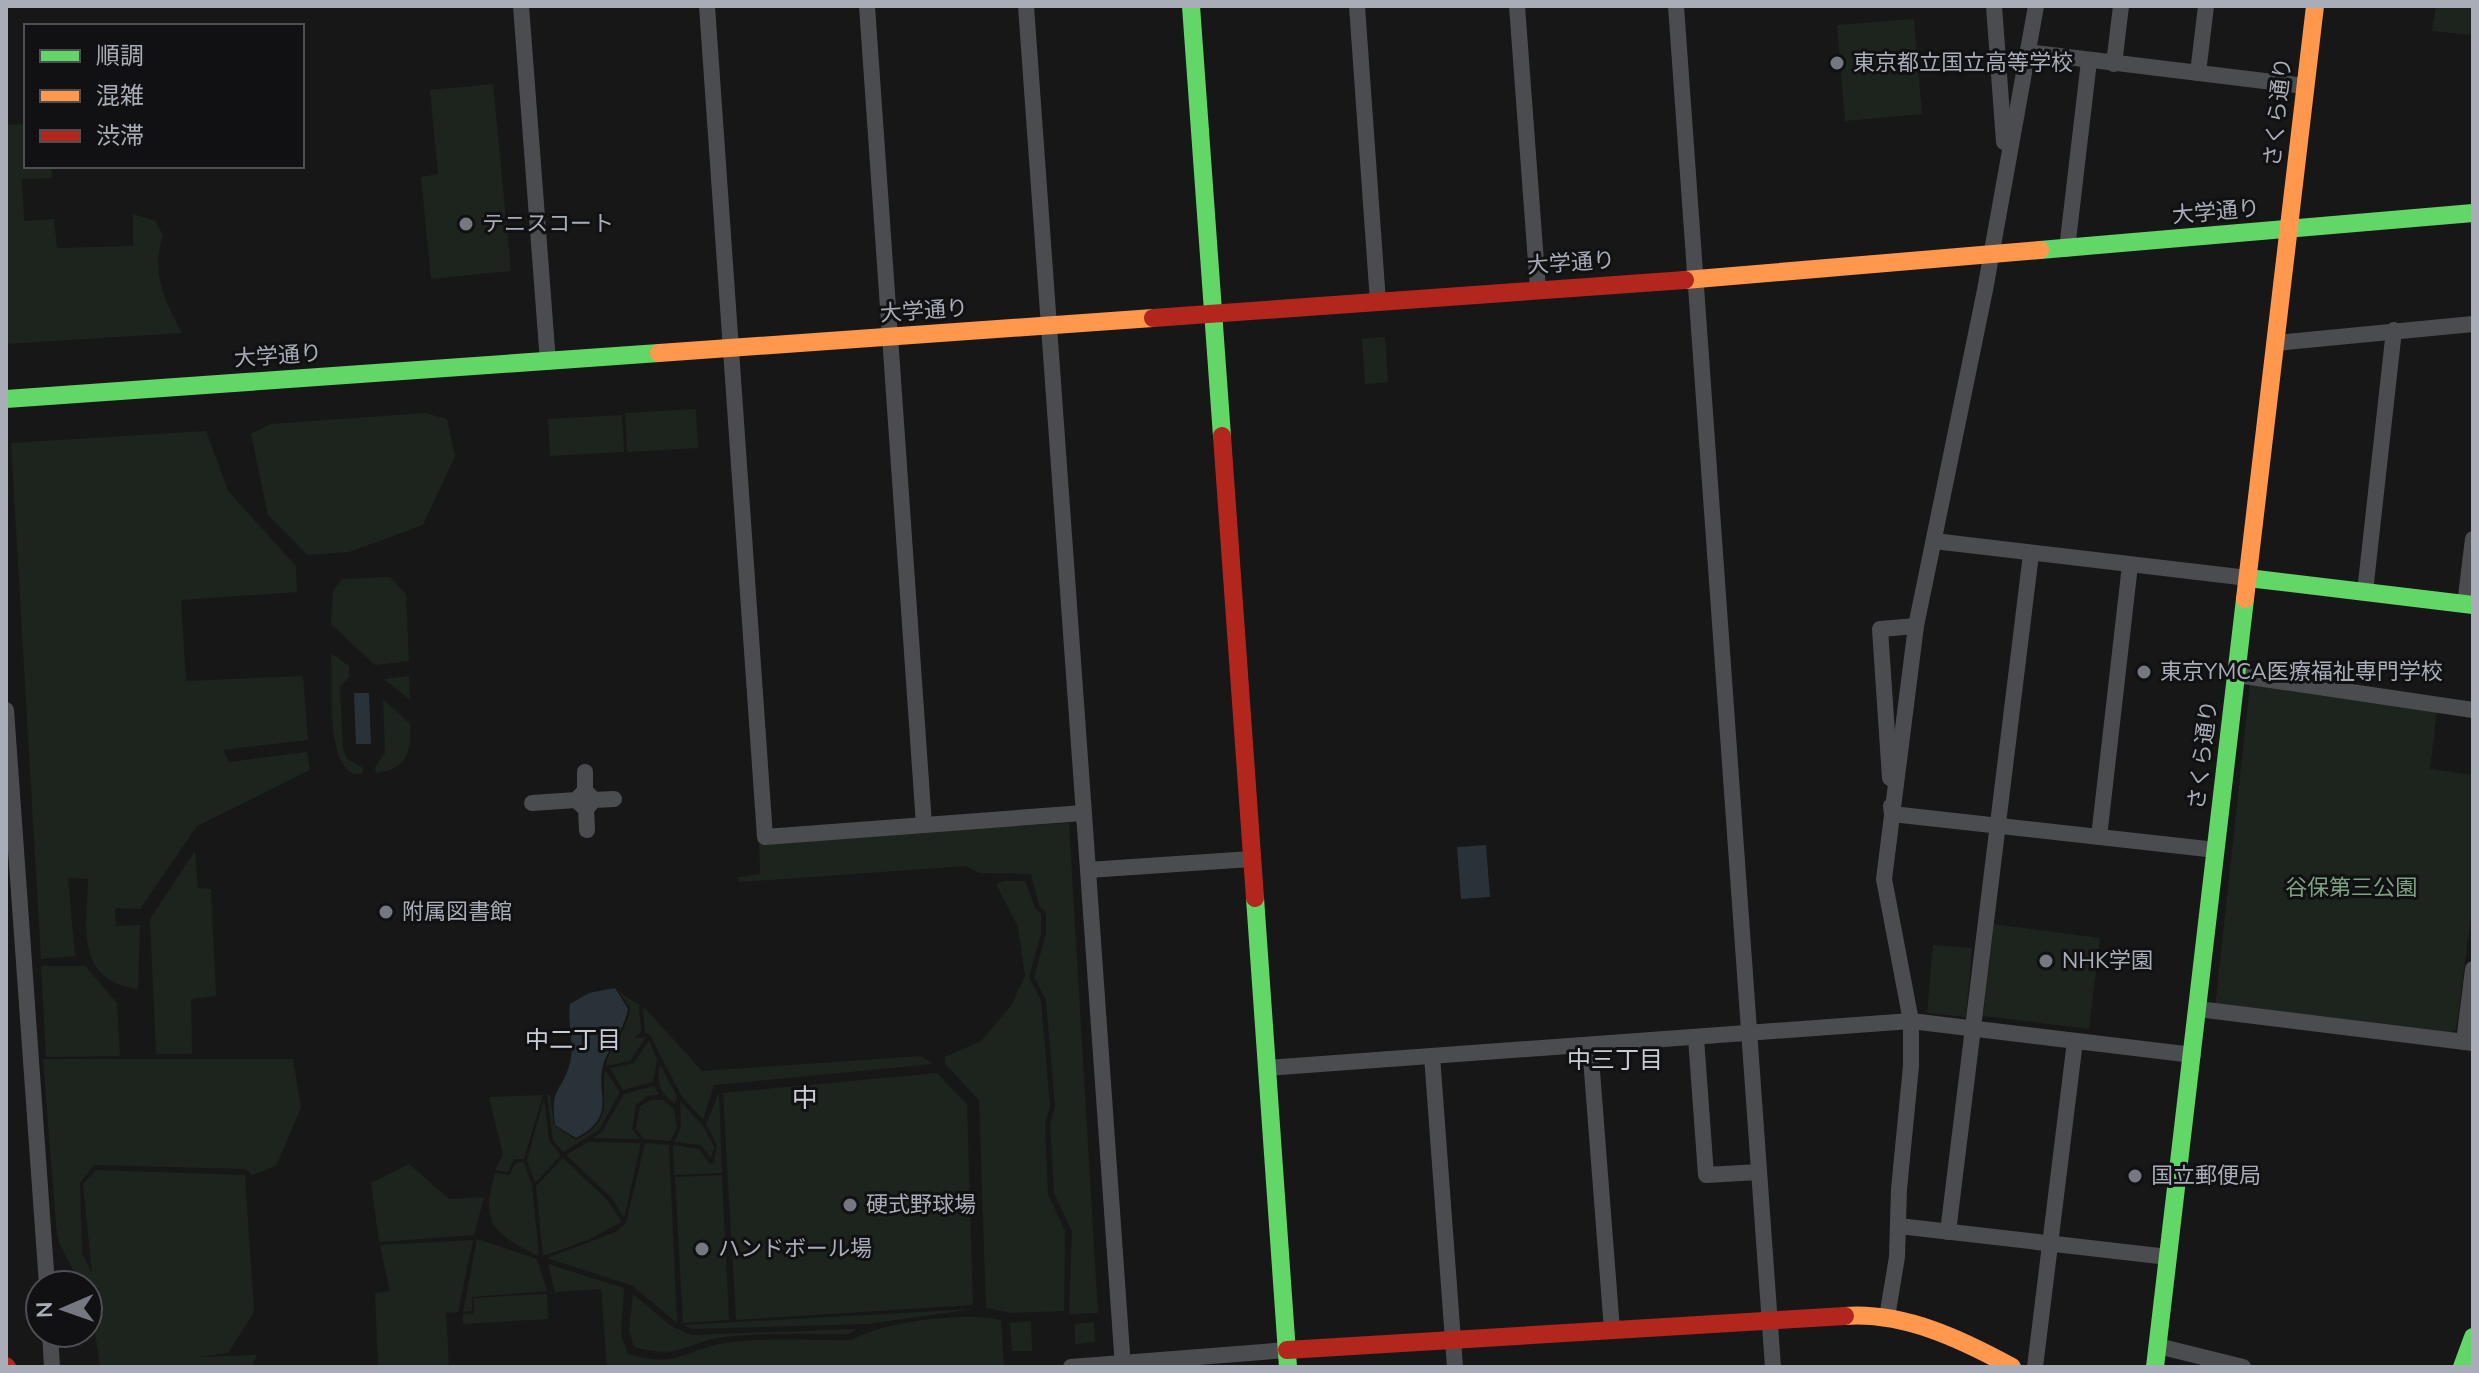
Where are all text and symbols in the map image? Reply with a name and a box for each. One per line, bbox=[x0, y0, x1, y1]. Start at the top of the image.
legend bbox=[24, 24, 304, 168]
text: 順調 bbox=[96, 40, 144, 72]
place label: 東京都立国立高等学校 bbox=[1853, 48, 2073, 78]
marker: 東京都立国立高等学校 bbox=[1828, 54, 1846, 72]
street label: さくら通り bbox=[2257, 56, 2299, 168]
text: 混雑 bbox=[96, 80, 144, 112]
text: 渋滞 bbox=[96, 120, 144, 152]
street label: 大学通り bbox=[2171, 193, 2261, 231]
place label: テニスコート bbox=[482, 209, 614, 239]
marker: テニスコート bbox=[457, 215, 475, 233]
street label: 大学通り bbox=[1526, 245, 1616, 281]
street label: 大学通り bbox=[879, 293, 969, 329]
street label: 大学通り bbox=[233, 338, 323, 374]
place label: 東京YMCA医療福祉専門学校 bbox=[2160, 657, 2443, 687]
marker: 東京YMCA医療福祉専門学校 bbox=[2135, 663, 2153, 681]
street label: さくら通り bbox=[2181, 699, 2225, 811]
park label: 谷保第三公園 bbox=[2285, 873, 2417, 903]
place label: 附属図書館 bbox=[402, 897, 512, 927]
marker: 附属図書館 bbox=[377, 903, 395, 921]
place label: NHK学園 bbox=[2062, 946, 2153, 976]
marker: NHK学園 bbox=[2037, 952, 2055, 970]
district label: 中二丁目 bbox=[525, 1024, 621, 1056]
district label: 中三丁目 bbox=[1567, 1044, 1663, 1076]
district label: 中 bbox=[792, 1081, 818, 1116]
place label: 国立郵便局 bbox=[2151, 1161, 2261, 1191]
marker: 国立郵便局 bbox=[2126, 1167, 2144, 1185]
place label: 硬式野球場 bbox=[866, 1190, 976, 1220]
marker: 硬式野球場 bbox=[841, 1196, 859, 1214]
place label: ハンドボール場 bbox=[718, 1234, 872, 1264]
marker: ハンドボール場 bbox=[693, 1240, 711, 1258]
north arrow bbox=[24, 1269, 104, 1349]
text: N bbox=[30, 1301, 60, 1318]

